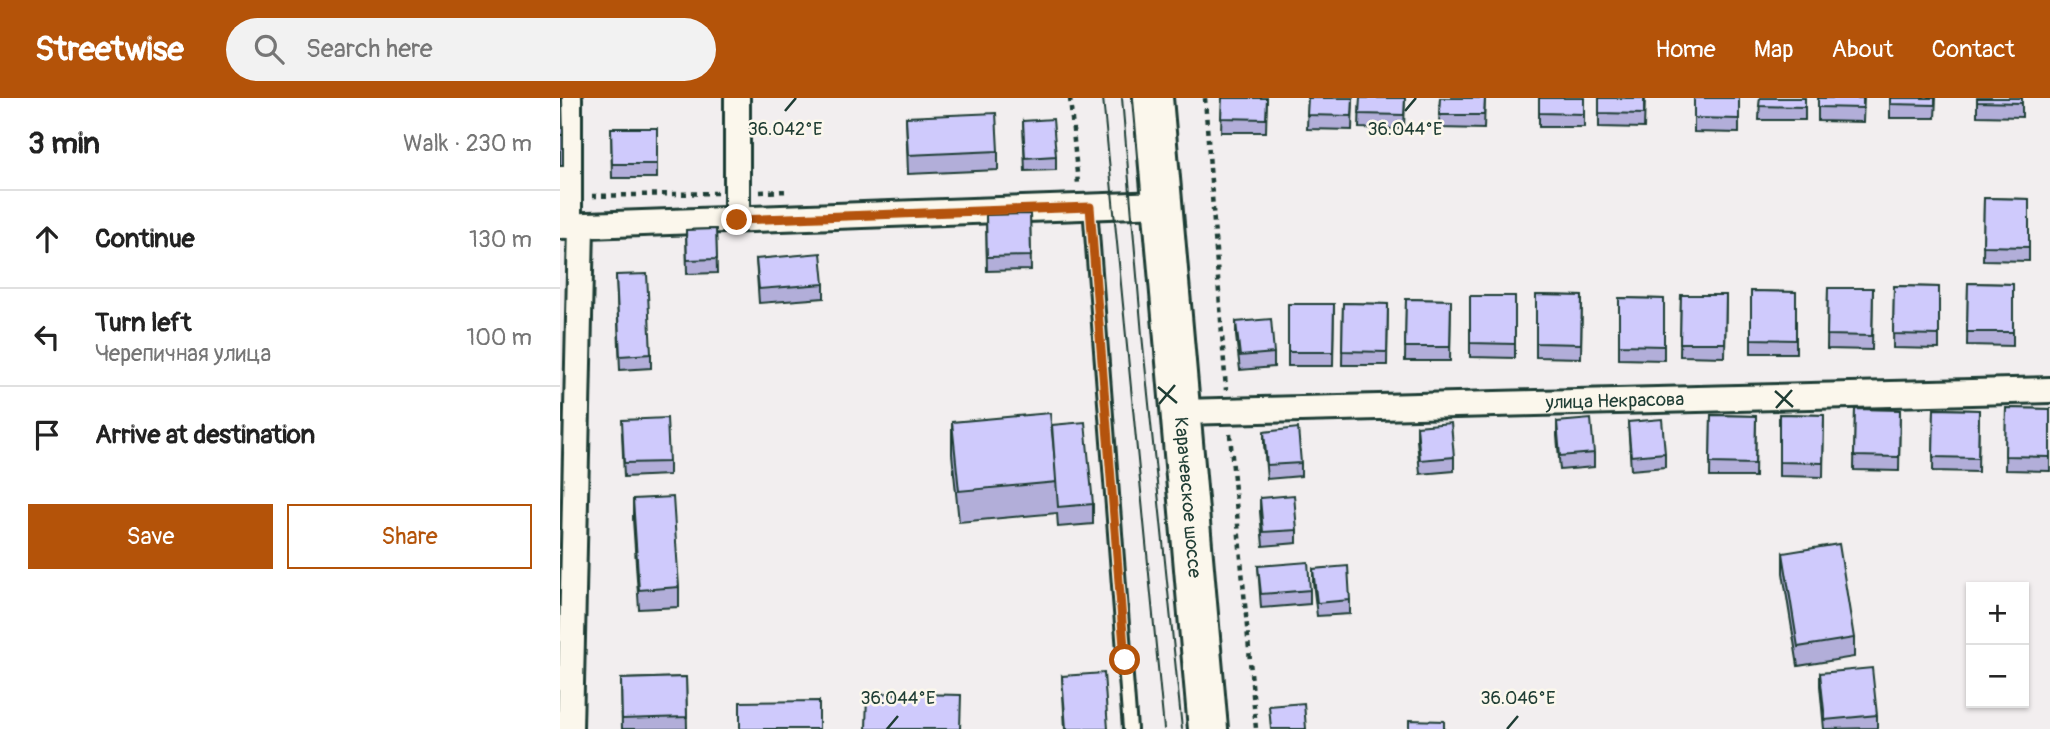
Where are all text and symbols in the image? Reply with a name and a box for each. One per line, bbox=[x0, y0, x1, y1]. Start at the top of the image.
search box bbox=[226, 18, 716, 81]
text: Streetwise bbox=[35, 29, 184, 70]
icon: search bbox=[250, 30, 288, 68]
text: Search here bbox=[306, 33, 433, 65]
text: Home bbox=[1655, 35, 1716, 64]
text: Map bbox=[1754, 35, 1794, 64]
text: About bbox=[1832, 35, 1894, 64]
text: Contact bbox=[1932, 35, 2015, 64]
text: 36.042°E bbox=[748, 118, 822, 141]
text: 36.044°E bbox=[1368, 118, 1442, 141]
text: 3 min bbox=[28, 125, 100, 162]
text: Walk · 230 m bbox=[403, 129, 532, 158]
route end bbox=[721, 204, 752, 235]
icon: ahead bbox=[28, 220, 66, 258]
text: Continue bbox=[95, 223, 195, 255]
text: 130 m bbox=[469, 225, 532, 254]
text: Turn left bbox=[95, 307, 191, 339]
icon: left bbox=[28, 318, 66, 356]
text: 100 m bbox=[466, 323, 532, 352]
text: Черепичная улица bbox=[95, 339, 271, 368]
street label: улица Некрасова bbox=[1544, 387, 1685, 415]
icon: arrive bbox=[28, 416, 66, 454]
street label: Карачевское шоссе bbox=[1169, 416, 1207, 580]
text: Arrive at destination bbox=[95, 419, 315, 451]
button: Save bbox=[28, 504, 273, 569]
button: Share bbox=[287, 504, 532, 569]
map controls bbox=[1966, 582, 2029, 708]
button: + bbox=[1966, 582, 2029, 645]
route start bbox=[1109, 644, 1140, 675]
button: − bbox=[1966, 645, 2029, 708]
text: 36.044°E bbox=[861, 687, 935, 710]
text: 36.046°E bbox=[1481, 687, 1555, 710]

